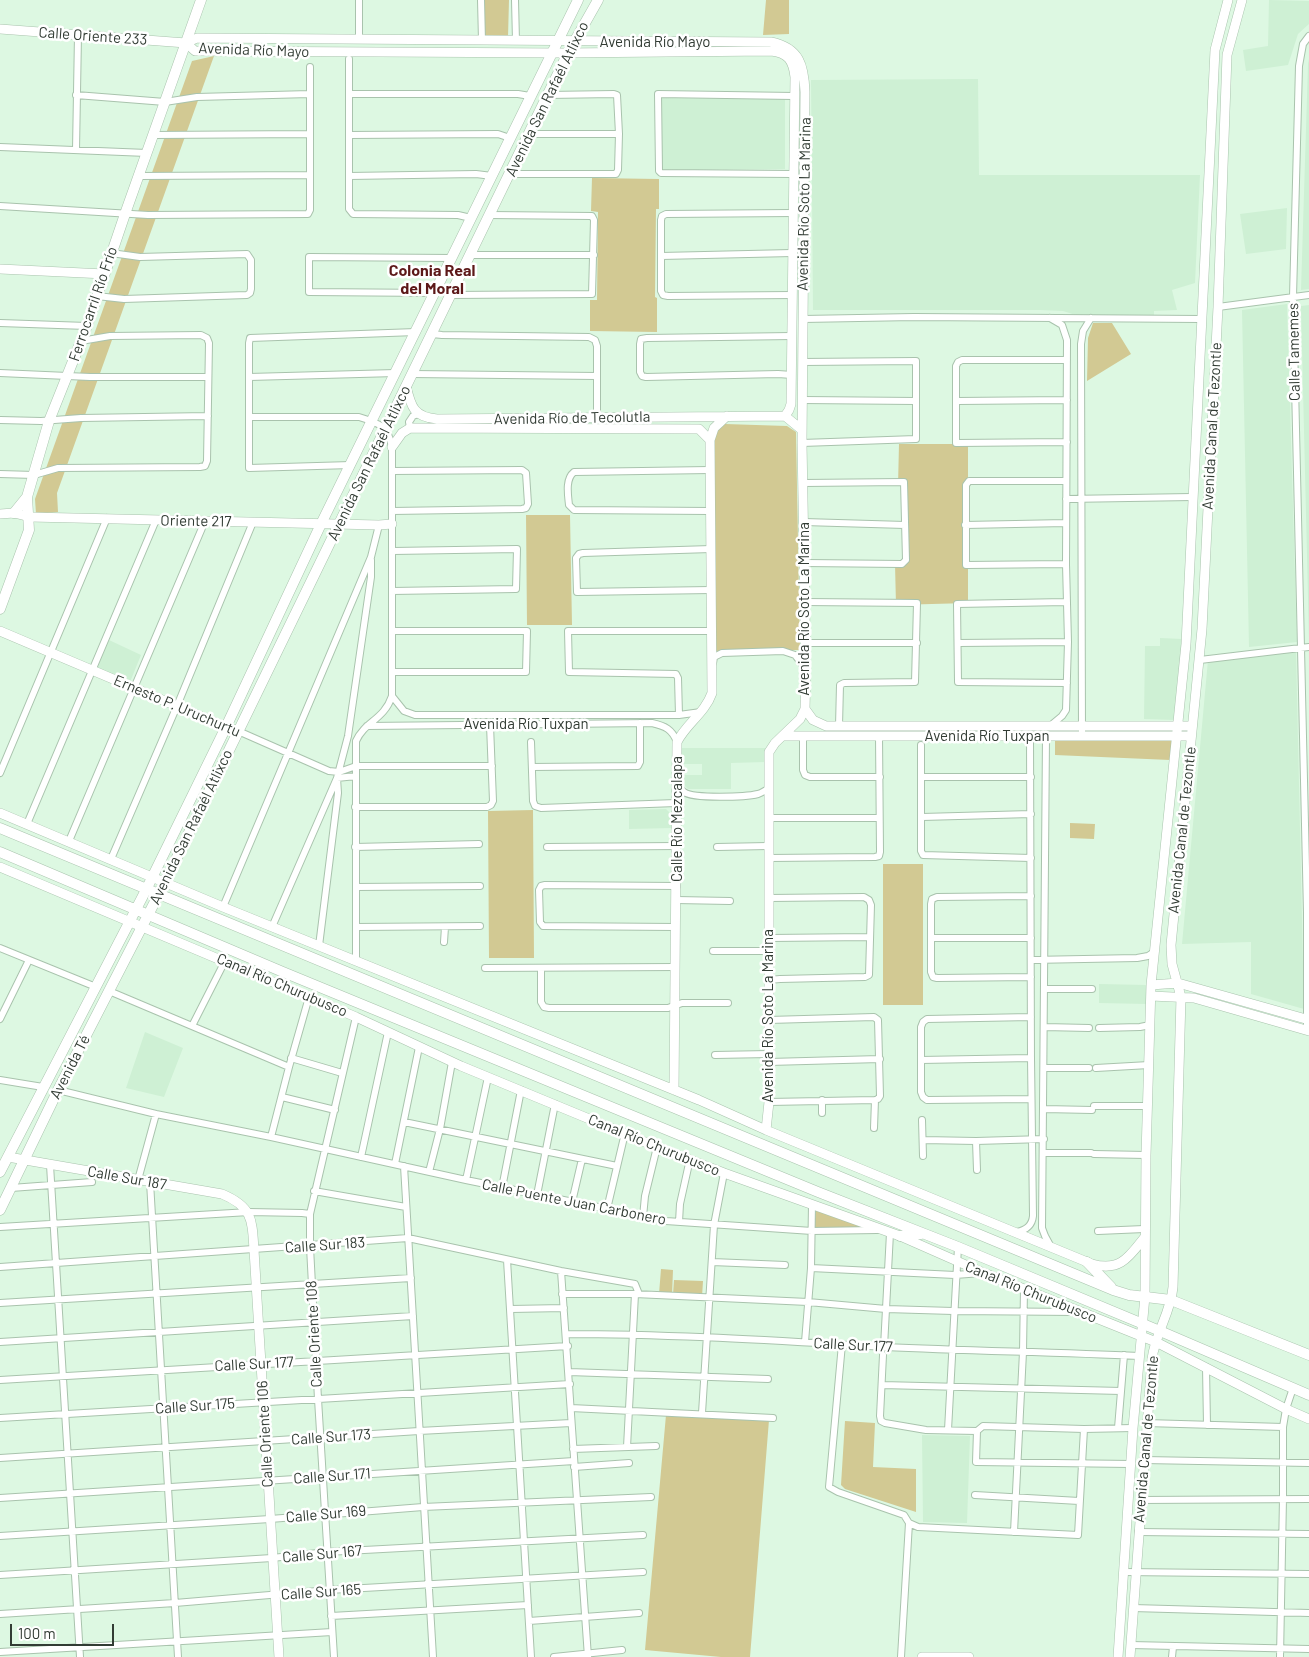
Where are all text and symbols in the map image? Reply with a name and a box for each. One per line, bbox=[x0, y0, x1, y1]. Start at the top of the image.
street label: Avenida San Rafaél Atlixco bbox=[502, 19, 592, 179]
street label: Calle Oriente 233 bbox=[38, 23, 148, 49]
street label: Avenida Río Mayo bbox=[600, 33, 710, 51]
street label: Avenida Río Mayo bbox=[198, 39, 310, 61]
street label: Avenida Río Soto La Marina bbox=[793, 117, 815, 291]
street label: Ferrocarril Río Frío bbox=[65, 244, 121, 364]
district label: Colonia Real del Moral bbox=[389, 261, 475, 299]
street label: Calle Tamemes bbox=[1284, 303, 1304, 401]
street label: Avenida Canal de Tezontle bbox=[1199, 342, 1225, 510]
street label: Avenida San Rafaél Atlixco bbox=[324, 383, 414, 543]
street label: Avenida Río de Tecolutla bbox=[494, 408, 650, 428]
street label: Oriente 217 bbox=[160, 511, 232, 531]
street label: Avenida Río Soto La Marina bbox=[795, 522, 813, 696]
street label: Ernesto P. Uruchurtu bbox=[111, 671, 243, 741]
street label: Avenida Río Tuxpan bbox=[464, 715, 588, 733]
street label: Avenida Río Tuxpan bbox=[925, 727, 1049, 745]
street label: Avenida Canal de Tezontle bbox=[1164, 746, 1200, 914]
street label: Avenida San Rafaél Atlixco bbox=[146, 747, 236, 907]
street label: Calle Río Mezcalapa bbox=[668, 756, 686, 882]
street label: Avenida Río Soto La Marina bbox=[759, 929, 777, 1103]
street label: Canal Río Churubusco bbox=[214, 949, 350, 1021]
street label: Avenida Té bbox=[46, 1032, 94, 1102]
street label: Canal Río Churubusco bbox=[585, 1110, 723, 1180]
street label: Calle Sur 187 bbox=[86, 1162, 168, 1194]
street label: Calle Puente Juan Carbonero bbox=[480, 1175, 668, 1229]
street label: Calle Sur 183 bbox=[284, 1233, 366, 1257]
street label: Canal Río Churubusco bbox=[962, 1257, 1100, 1327]
street label: Calle Oriente 108 bbox=[302, 1280, 326, 1388]
street label: Calle Sur 177 bbox=[813, 1334, 893, 1356]
street label: Calle Sur 177 bbox=[214, 1353, 294, 1375]
street label: Avenida Canal de Tezontle bbox=[1130, 1355, 1162, 1523]
street label: Calle Oriente 106 bbox=[253, 1380, 277, 1488]
street label: Calle Sur 175 bbox=[155, 1394, 235, 1418]
street label: Calle Sur 173 bbox=[291, 1425, 371, 1449]
street label: Calle Sur 171 bbox=[293, 1464, 371, 1488]
street label: Calle Sur 169 bbox=[285, 1502, 367, 1526]
street label: Calle Sur 167 bbox=[281, 1542, 363, 1566]
street label: Calle Sur 165 bbox=[280, 1580, 362, 1604]
scale bar bbox=[12, 1614, 116, 1646]
text: 100 m bbox=[18, 1624, 56, 1642]

